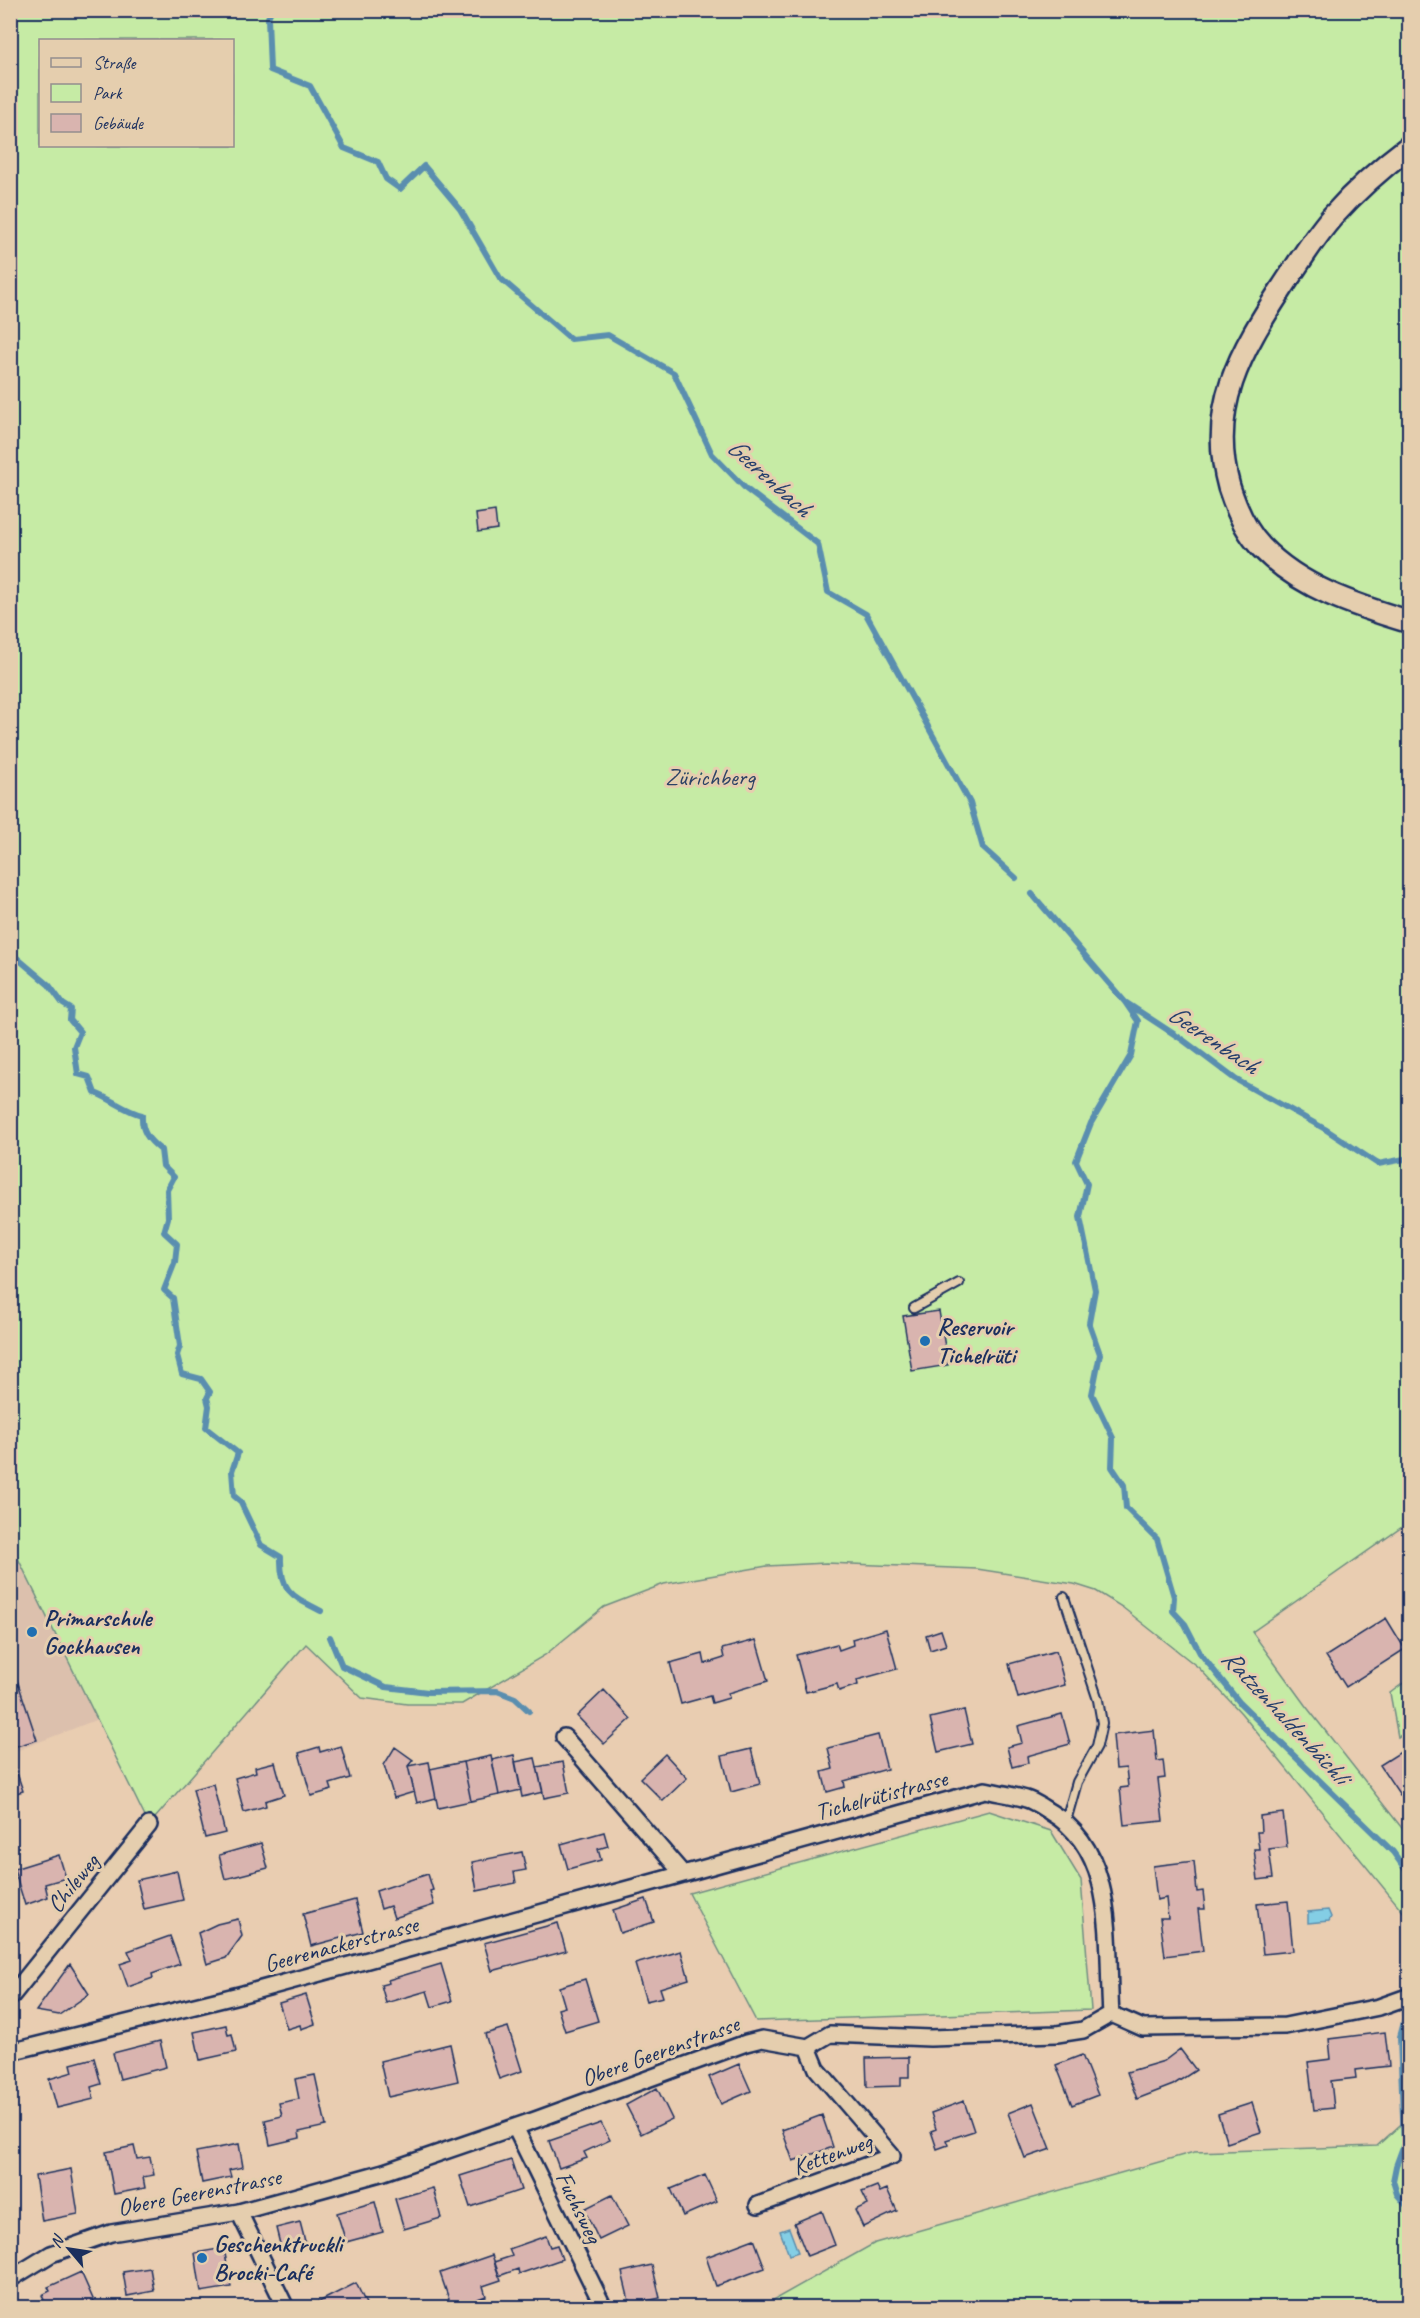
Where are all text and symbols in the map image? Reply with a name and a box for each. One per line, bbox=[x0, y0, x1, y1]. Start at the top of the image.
legend bbox=[39, 39, 234, 147]
text: Straße bbox=[93, 52, 137, 74]
text: Park bbox=[93, 82, 123, 104]
text: Gebäude bbox=[93, 112, 144, 134]
water label: Geerenbach bbox=[720, 431, 821, 525]
park label: Zürichberg bbox=[665, 762, 756, 792]
water label: Geerenbach bbox=[1162, 997, 1267, 1083]
place label: Reservoir Tichelrüti bbox=[937, 1312, 1018, 1370]
marker: Reservoir Tichelrüti bbox=[918, 1334, 932, 1348]
place label: Primarschule Gockhausen bbox=[44, 1603, 153, 1661]
marker: Primarschule Gockhausen bbox=[25, 1625, 39, 1639]
water label: Ratzenhaldenbächli bbox=[1215, 1642, 1361, 1795]
street label: Tichelrütistrasse bbox=[812, 1762, 952, 1827]
street label: Chileweg bbox=[40, 1846, 107, 1919]
street label: Geerenackerstrasse bbox=[261, 1909, 423, 1979]
street label: Obere Geerenstrasse bbox=[577, 2008, 745, 2093]
street label: Kettenweg bbox=[788, 2125, 878, 2182]
street label: Obere Geerenstrasse bbox=[115, 2161, 285, 2223]
street label: Fuchsweg bbox=[549, 2166, 610, 2250]
north arrow bbox=[39, 2219, 99, 2279]
place label: Geschenktruckli Brocki-Café bbox=[214, 2229, 345, 2287]
text: N bbox=[46, 2230, 69, 2251]
marker: Geschenktruckli Brocki-Café bbox=[195, 2251, 209, 2265]

